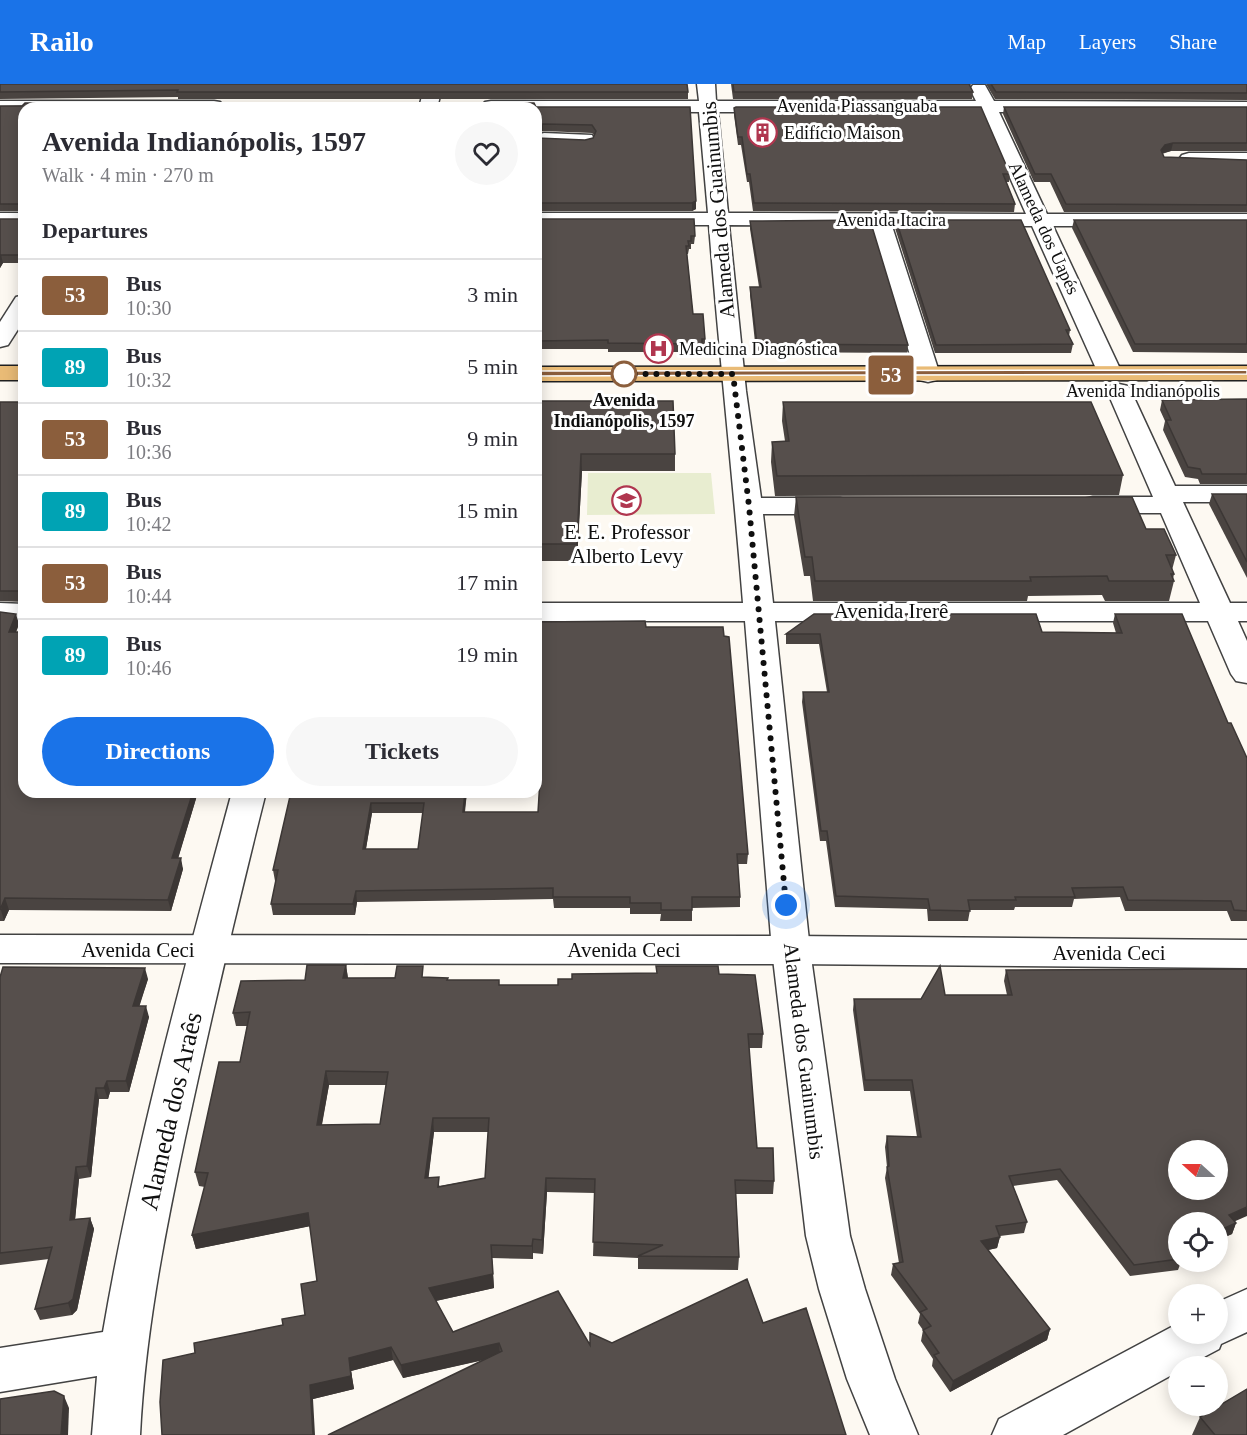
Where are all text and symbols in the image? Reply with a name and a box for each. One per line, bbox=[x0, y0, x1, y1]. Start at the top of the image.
text: Railo bbox=[30, 26, 94, 57]
text: Map bbox=[1008, 30, 1046, 54]
text: Layers bbox=[1079, 30, 1136, 54]
text: Share bbox=[1169, 30, 1217, 54]
street label: Avenida Piassanguaba bbox=[776, 96, 938, 116]
street label: Alameda dos Guainumbis bbox=[697, 100, 739, 320]
building icon: Edifício Maison bbox=[747, 117, 779, 149]
button: heart bbox=[455, 122, 518, 185]
place label: Edifício Maison bbox=[784, 123, 900, 143]
text: Avenida Indianópolis, 1597 bbox=[42, 126, 366, 157]
street label: Alameda dos Uapés bbox=[1005, 159, 1083, 297]
text: Walk · 4 min · 270 m bbox=[42, 164, 214, 186]
street label: Avenida Itacira bbox=[836, 210, 946, 230]
text: Departures bbox=[42, 218, 148, 243]
text: Bus bbox=[126, 271, 161, 296]
text: 3 min bbox=[467, 282, 518, 307]
text: 53 bbox=[65, 283, 86, 307]
text: 10:30 bbox=[126, 297, 172, 319]
hospital icon: Medicina Diagnóstica bbox=[642, 333, 674, 365]
place label: Medicina Diagnóstica bbox=[679, 339, 837, 359]
text: Bus bbox=[126, 343, 161, 368]
text: 5 min bbox=[467, 354, 518, 379]
text: 89 bbox=[65, 355, 86, 379]
line badge: 53 bbox=[864, 356, 918, 394]
marker: Avenida Indianópolis, 1597 bbox=[611, 361, 637, 387]
text: 53 bbox=[881, 363, 902, 387]
text: 10:32 bbox=[126, 369, 172, 391]
street label: Avenida Indianópolis bbox=[1066, 381, 1220, 401]
place label: Avenida Indianópolis, 1597 bbox=[553, 390, 695, 431]
text: Bus bbox=[126, 415, 161, 440]
text: 9 min bbox=[467, 426, 518, 451]
text: 53 bbox=[65, 427, 86, 451]
text: 10:36 bbox=[126, 441, 172, 463]
school or university icon: E. E. Professor Alberto Levy bbox=[611, 485, 643, 517]
text: Bus bbox=[126, 487, 161, 512]
text: 15 min bbox=[456, 498, 518, 523]
text: 89 bbox=[65, 499, 86, 523]
text: 10:42 bbox=[126, 513, 172, 535]
place label: E. E. Professor Alberto Levy bbox=[564, 520, 690, 568]
text: Bus bbox=[126, 559, 161, 584]
text: 17 min bbox=[456, 570, 518, 595]
text: 53 bbox=[65, 571, 86, 595]
text: 10:44 bbox=[126, 585, 172, 607]
street label: Avenida Irerê bbox=[834, 599, 948, 623]
text: Bus bbox=[126, 631, 161, 656]
text: 19 min bbox=[456, 642, 518, 667]
text: 89 bbox=[65, 643, 86, 667]
text: 10:46 bbox=[126, 657, 172, 679]
button: Directions bbox=[42, 717, 274, 786]
button: Tickets bbox=[286, 717, 518, 786]
your location bbox=[771, 890, 801, 920]
street label: Avenida Ceci bbox=[81, 938, 195, 962]
street label: Avenida Ceci bbox=[567, 938, 681, 962]
street label: Alameda dos Guainumbis bbox=[779, 941, 829, 1161]
street label: Avenida Ceci bbox=[1052, 941, 1166, 965]
street label: Alameda dos Araês bbox=[134, 1009, 208, 1213]
north arrow bbox=[1168, 1140, 1228, 1200]
map controls bbox=[1168, 1140, 1228, 1416]
button: locate bbox=[1168, 1212, 1228, 1272]
button: + bbox=[1168, 1284, 1228, 1344]
button: − bbox=[1168, 1356, 1228, 1416]

